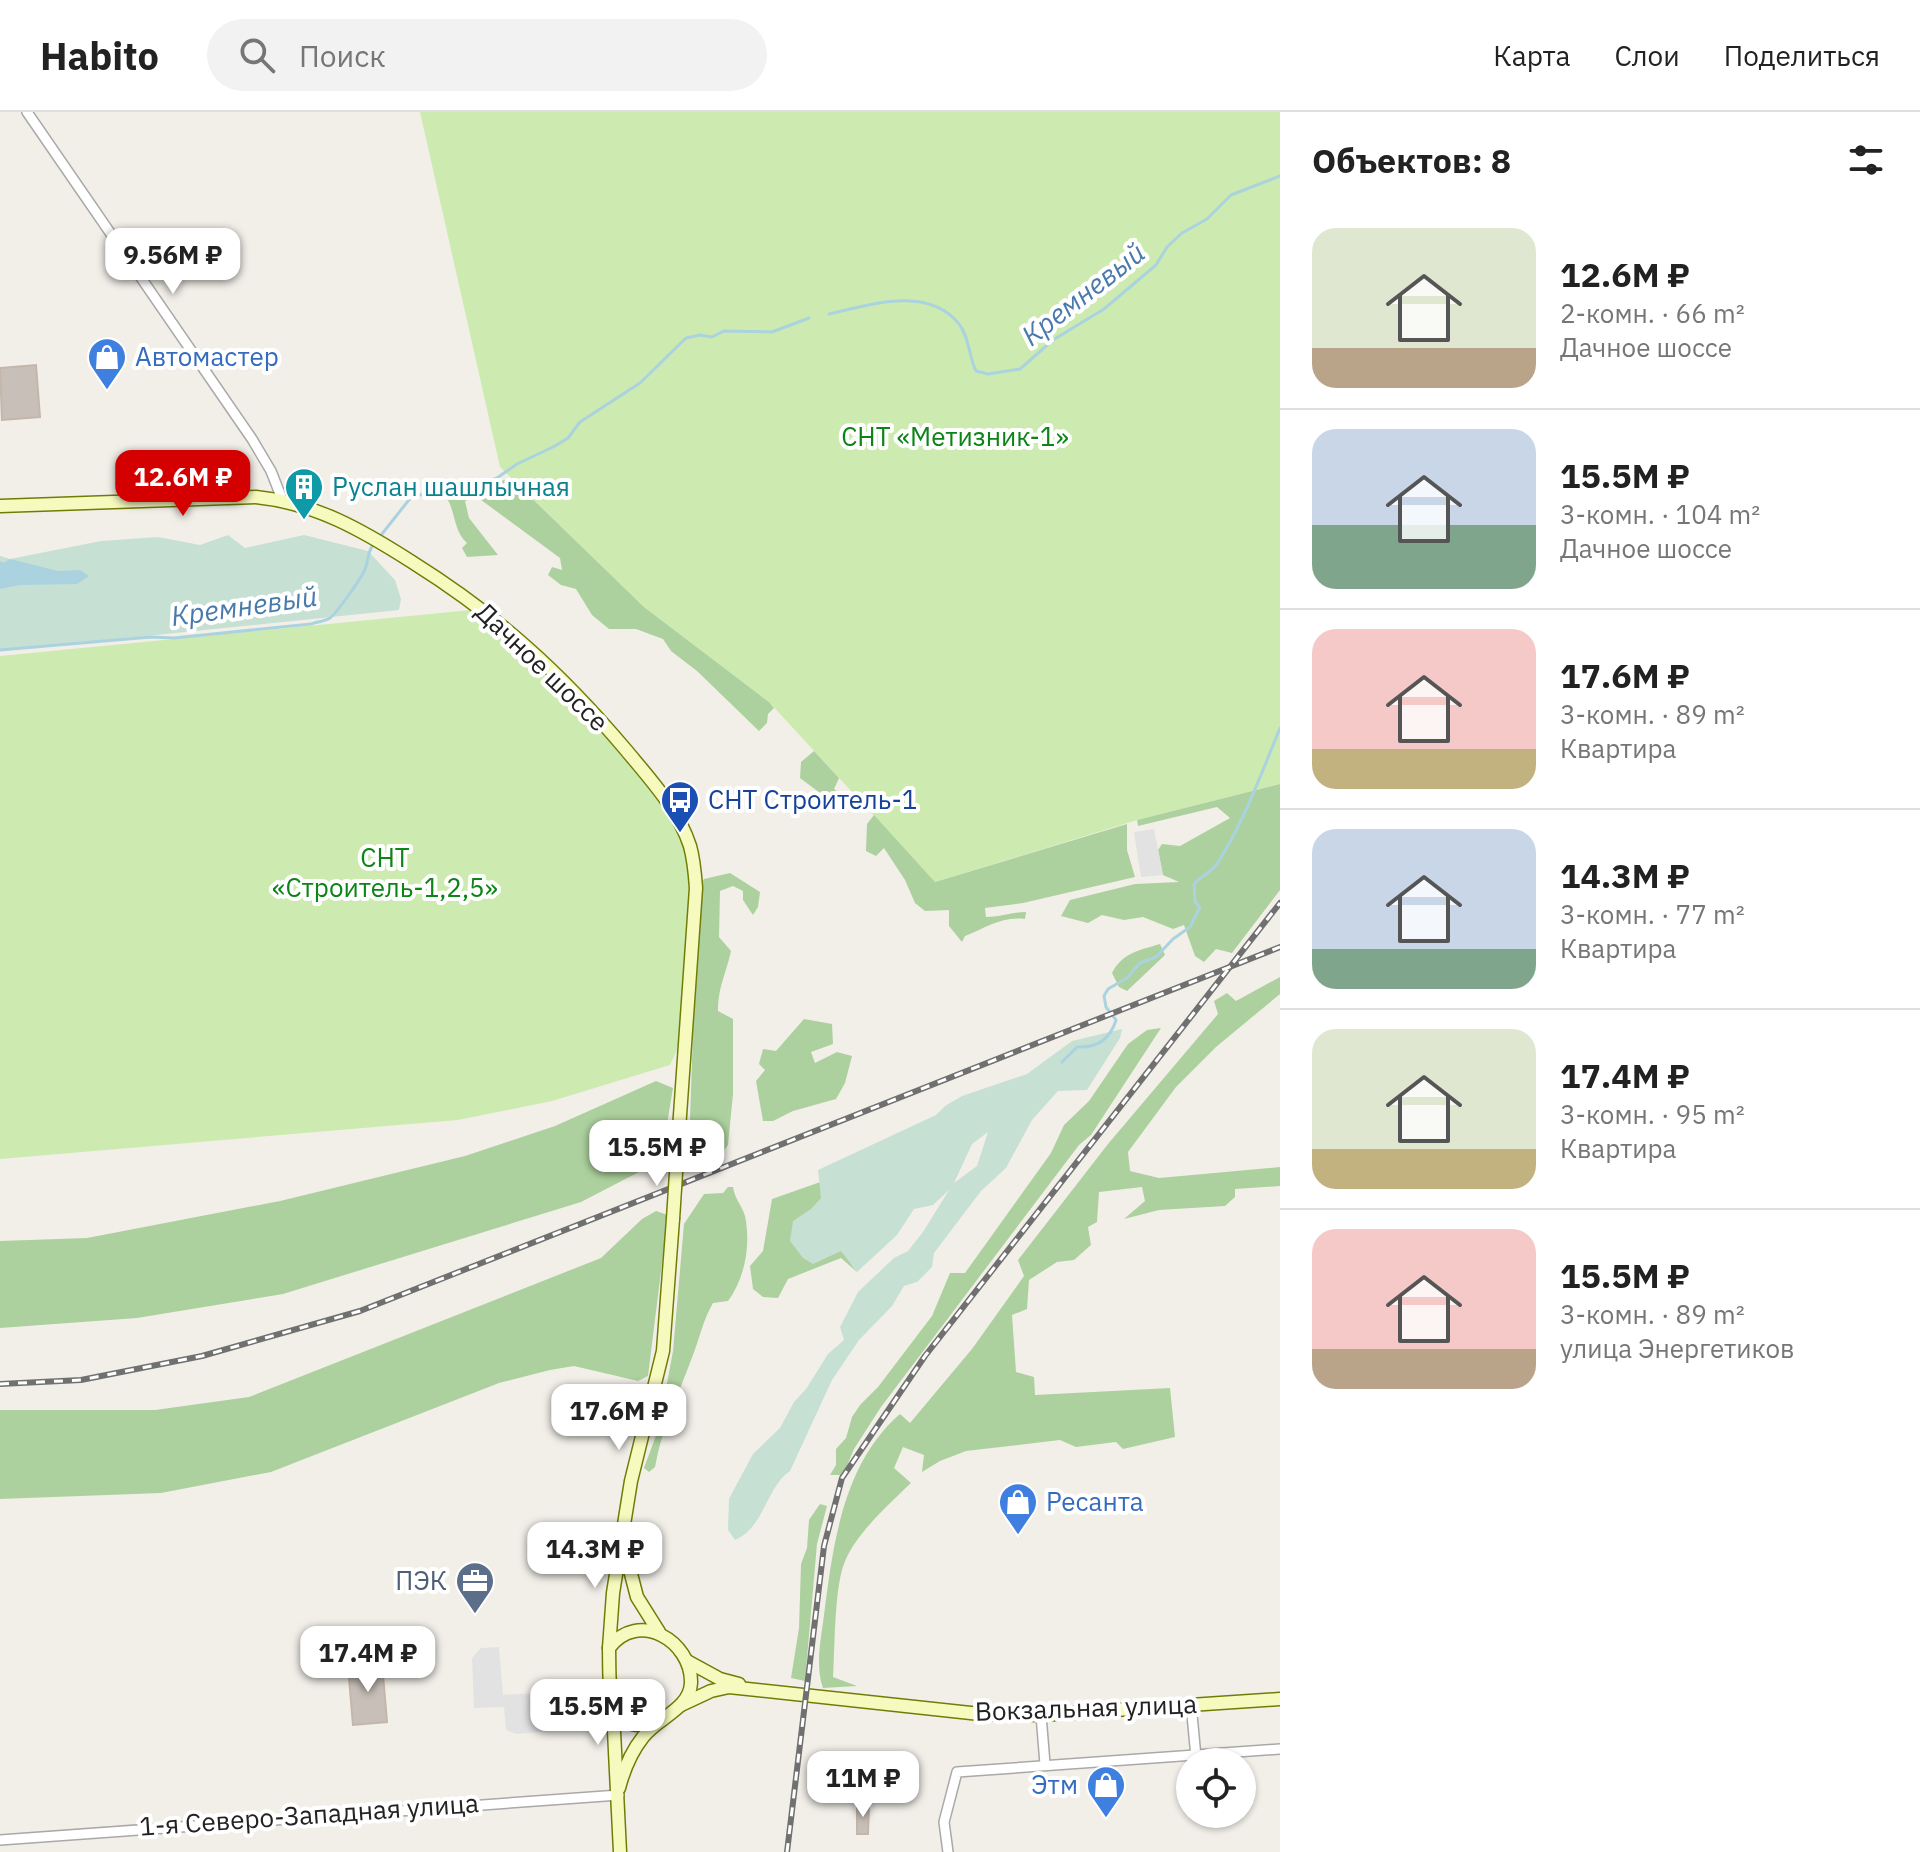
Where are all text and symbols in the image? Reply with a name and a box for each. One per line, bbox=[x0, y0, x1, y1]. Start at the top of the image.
search box bbox=[207, 19, 767, 91]
text: Habito bbox=[40, 31, 159, 80]
icon: search bbox=[235, 33, 279, 77]
text: Поиск bbox=[299, 36, 386, 75]
text: Карта bbox=[1493, 37, 1570, 74]
text: Слои bbox=[1614, 37, 1680, 74]
text: Поделиться bbox=[1724, 37, 1880, 74]
text: Объектов: 8 bbox=[1312, 138, 1511, 182]
icon: filters bbox=[1844, 138, 1888, 182]
pin: 9.56M ₽ bbox=[99, 228, 247, 296]
water label: Кремневый bbox=[1013, 234, 1152, 353]
text: 9.56M ₽ bbox=[123, 237, 223, 271]
text: 12.6M ₽ bbox=[1560, 252, 1690, 296]
icon: home bbox=[1376, 260, 1472, 356]
text: 2-комн. · 66 m² bbox=[1560, 296, 1745, 330]
text: Дачное шоссе bbox=[1560, 330, 1732, 364]
shop icon: Автомастер bbox=[86, 336, 128, 391]
place label: Автомастер bbox=[135, 339, 279, 373]
park label: СНТ «Метизник-1» bbox=[841, 419, 1069, 453]
pin: 12.6M ₽ bbox=[109, 450, 257, 518]
text: 15.5M ₽ bbox=[1560, 453, 1690, 497]
text: 12.6M ₽ bbox=[133, 459, 233, 493]
icon: home bbox=[1376, 461, 1472, 557]
building icon: Руслан шашлычная bbox=[283, 466, 325, 521]
place label: Руслан шашлычная bbox=[332, 469, 570, 503]
text: 3-комн. · 104 m² bbox=[1560, 497, 1760, 531]
text: Дачное шоссе bbox=[1560, 531, 1732, 565]
water label: Кремневый bbox=[169, 577, 319, 634]
street label: Дачное шоссе bbox=[469, 594, 616, 738]
text: 17.6M ₽ bbox=[1560, 653, 1690, 697]
icon: home bbox=[1376, 661, 1472, 757]
text: 3-комн. · 89 m² bbox=[1560, 697, 1745, 731]
text: Квартира bbox=[1560, 731, 1677, 765]
bus stop icon: СНТ Строитель-1 bbox=[659, 779, 701, 834]
place label: СНТ Строитель-1 bbox=[708, 782, 917, 816]
park label: СНТ «Строитель-1,2,5» bbox=[272, 840, 498, 904]
text: 14.3M ₽ bbox=[1560, 853, 1690, 897]
icon: home bbox=[1376, 861, 1472, 957]
text: 3-комн. · 77 m² bbox=[1560, 897, 1745, 931]
text: Квартира bbox=[1560, 931, 1677, 965]
text: 17.4M ₽ bbox=[1560, 1053, 1690, 1097]
icon: home bbox=[1376, 1061, 1472, 1157]
text: 3-комн. · 95 m² bbox=[1560, 1097, 1745, 1131]
pin: 15.5M ₽ bbox=[583, 1120, 731, 1188]
text: 15.5M ₽ bbox=[607, 1129, 707, 1163]
text: Квартира bbox=[1560, 1131, 1677, 1165]
text: 15.5M ₽ bbox=[1560, 1253, 1690, 1297]
icon: home bbox=[1376, 1261, 1472, 1357]
text: 3-комн. · 89 m² bbox=[1560, 1297, 1745, 1331]
text: улица Энергетиков bbox=[1560, 1331, 1794, 1365]
pin: 17.6M ₽ bbox=[545, 1384, 693, 1452]
text: 17.6M ₽ bbox=[569, 1393, 669, 1427]
shop icon: Ресанта bbox=[997, 1481, 1039, 1536]
place label: Ресанта bbox=[1046, 1484, 1144, 1518]
pin: 14.3M ₽ bbox=[521, 1522, 669, 1590]
text: 14.3M ₽ bbox=[545, 1531, 645, 1565]
office icon: ПЭК bbox=[454, 1560, 496, 1615]
place label: ПЭК bbox=[395, 1563, 447, 1597]
pin: 17.4M ₽ bbox=[294, 1626, 442, 1694]
text: 17.4M ₽ bbox=[318, 1635, 418, 1669]
pin: 15.5M ₽ bbox=[524, 1679, 672, 1747]
street label: Вокзальная улица bbox=[974, 1686, 1198, 1728]
text: 15.5M ₽ bbox=[548, 1688, 648, 1722]
map controls bbox=[1176, 1748, 1256, 1828]
button: locate bbox=[1176, 1748, 1256, 1828]
pin: 11M ₽ bbox=[807, 1751, 919, 1819]
text: 11M ₽ bbox=[825, 1760, 901, 1794]
shop icon: Этм bbox=[1085, 1764, 1127, 1819]
place label: Этм bbox=[1031, 1767, 1078, 1801]
street label: 1-я Северо-Западная улица bbox=[138, 1785, 480, 1843]

